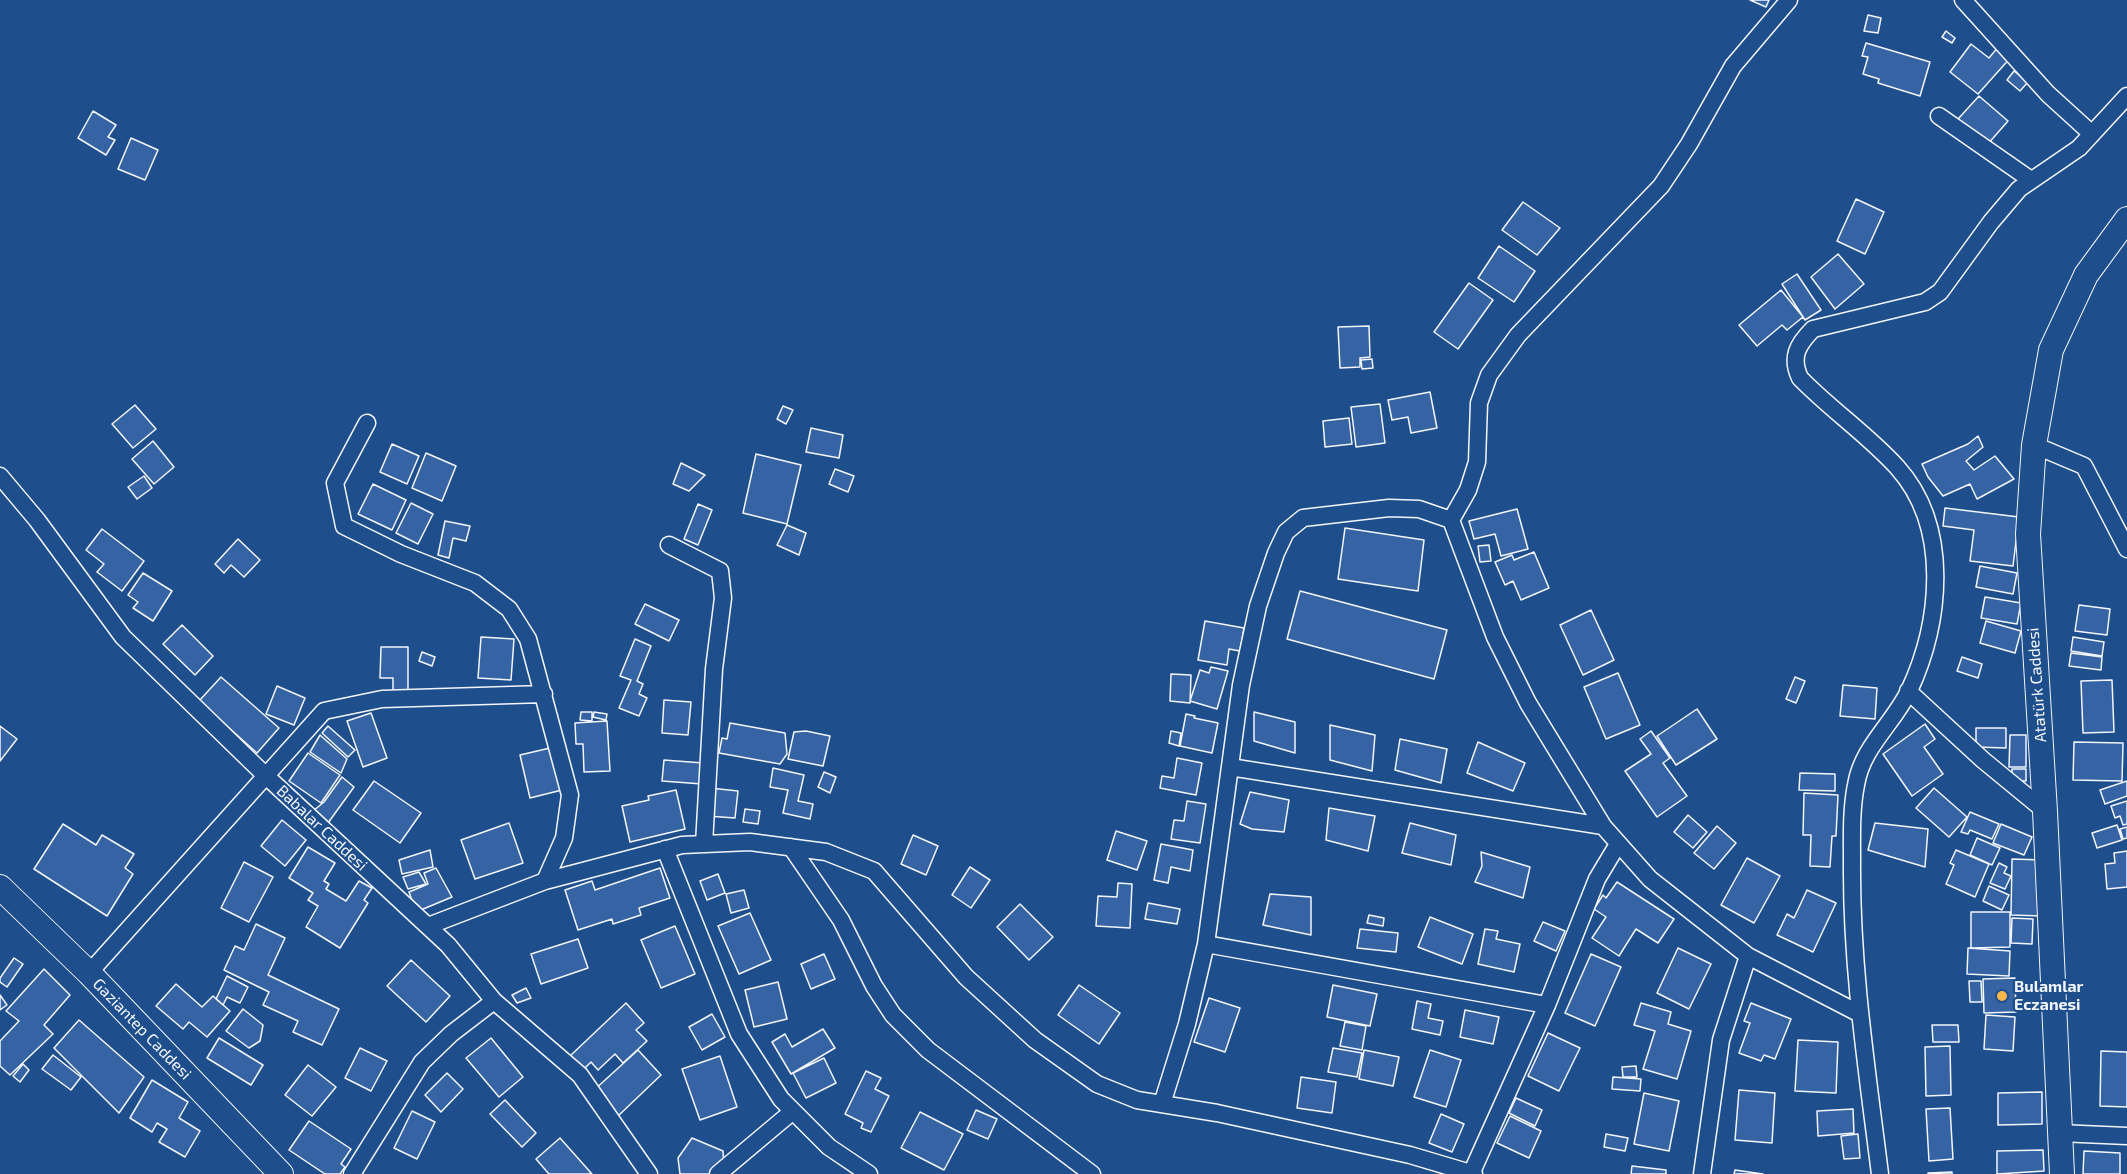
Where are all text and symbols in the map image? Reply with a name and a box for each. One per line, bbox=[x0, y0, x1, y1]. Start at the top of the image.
street label: Atatürk Caddesi bbox=[2023, 627, 2051, 743]
street label: Babalar Caddesi bbox=[273, 781, 371, 875]
street label: Gaziantep Caddesi bbox=[89, 974, 195, 1084]
place label: Bulamlar Eczanesi bbox=[2014, 977, 2083, 1015]
marker: Bulamlar Eczanesi bbox=[1995, 989, 2009, 1003]

